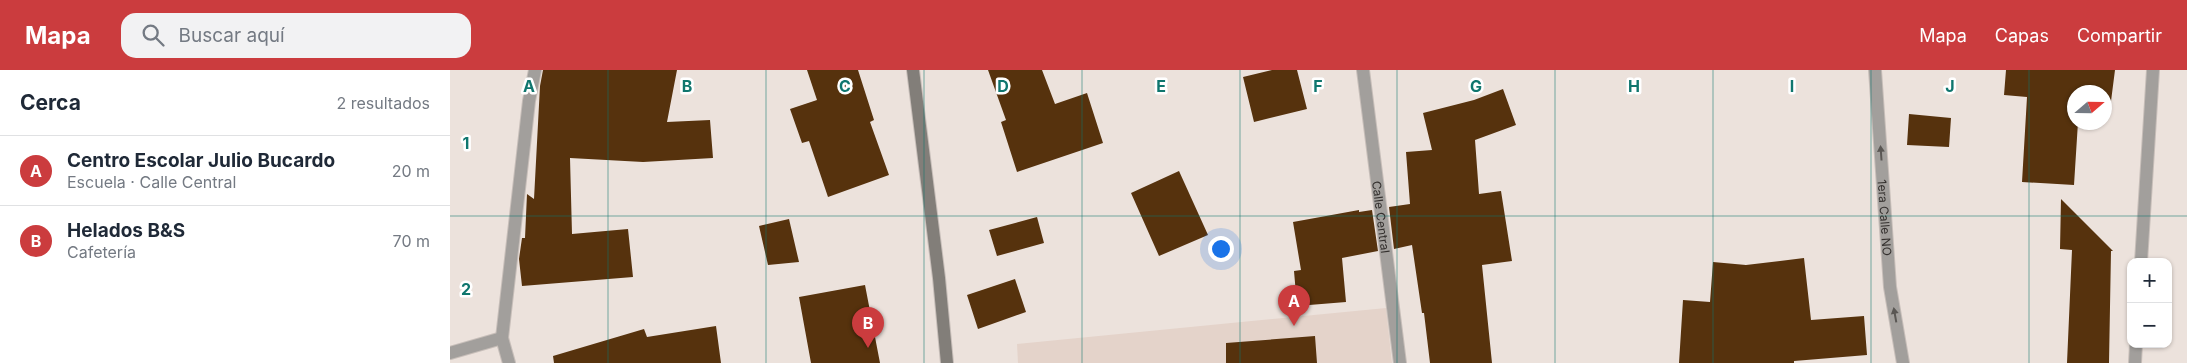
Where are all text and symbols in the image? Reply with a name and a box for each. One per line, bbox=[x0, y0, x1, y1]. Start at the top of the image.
search box bbox=[121, 13, 471, 58]
text: Mapa bbox=[25, 21, 91, 50]
icon: search bbox=[139, 21, 167, 49]
text: Buscar aquí bbox=[179, 24, 285, 47]
text: Mapa bbox=[1919, 25, 1967, 46]
text: Capas bbox=[1995, 25, 2049, 46]
text: Compartir bbox=[2077, 25, 2162, 46]
text: A bbox=[523, 76, 535, 96]
text: B bbox=[682, 76, 692, 96]
text: C bbox=[839, 76, 851, 96]
text: D bbox=[997, 76, 1009, 96]
text: E bbox=[1156, 76, 1166, 96]
text: F bbox=[1313, 76, 1323, 96]
text: G bbox=[1470, 76, 1482, 96]
text: H bbox=[1628, 76, 1640, 96]
text: I bbox=[1790, 76, 1794, 96]
text: J bbox=[1945, 76, 1955, 96]
north arrow bbox=[2067, 85, 2112, 130]
text: Cerca bbox=[20, 90, 81, 115]
text: 2 resultados bbox=[337, 93, 430, 113]
text: 1 bbox=[463, 133, 469, 153]
one-way arrow bbox=[1876, 145, 1884, 161]
text: Centro Escolar Julio Bucardo bbox=[67, 149, 335, 172]
text: A bbox=[30, 161, 42, 181]
text: 20 m bbox=[392, 161, 430, 181]
text: Escuela · Calle Central bbox=[67, 172, 236, 192]
street label: 1era Calle NO bbox=[1875, 179, 1895, 256]
street label: Calle Central bbox=[1370, 180, 1394, 254]
text: Helados B&S bbox=[67, 219, 185, 242]
text: B bbox=[31, 231, 41, 251]
text: 70 m bbox=[393, 231, 430, 251]
your location bbox=[1208, 236, 1234, 262]
text: Cafetería bbox=[67, 242, 136, 262]
map controls bbox=[2127, 258, 2172, 348]
button: + bbox=[2127, 258, 2172, 303]
text: 2 bbox=[461, 279, 471, 299]
pin: A bbox=[1278, 285, 1310, 326]
button: − bbox=[2127, 303, 2172, 348]
pin: B bbox=[852, 307, 884, 348]
one-way arrow bbox=[1890, 307, 1898, 323]

